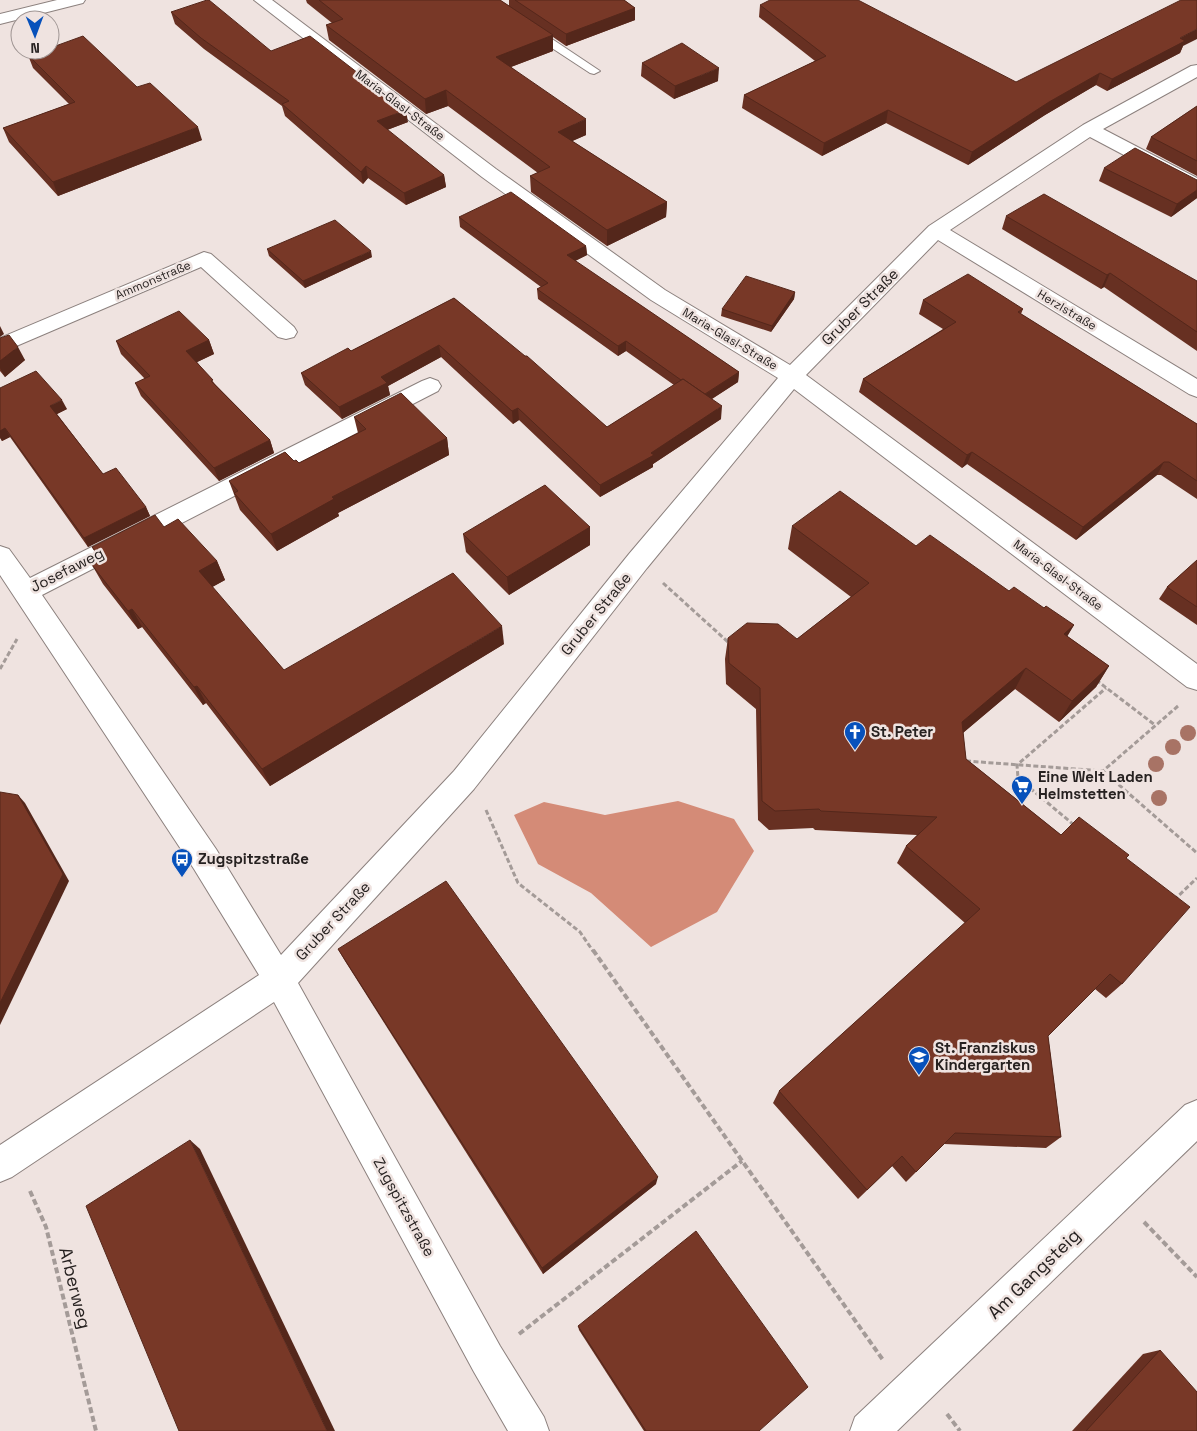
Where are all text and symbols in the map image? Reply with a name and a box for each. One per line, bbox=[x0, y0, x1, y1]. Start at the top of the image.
north arrow bbox=[10, 10, 60, 60]
text: N bbox=[30, 39, 40, 57]
street label: Maria-Glasl-Straße bbox=[352, 66, 448, 144]
street label: Ammonstraße bbox=[113, 257, 193, 303]
street label: Gruber Straße bbox=[817, 264, 902, 349]
street label: Herzlstraße bbox=[1034, 286, 1100, 334]
street label: Maria-Glasl-Straße bbox=[680, 304, 780, 374]
street label: Maria-Glasl-Straße bbox=[1010, 536, 1106, 614]
street label: Josefaweg bbox=[27, 543, 107, 596]
street label: Gruber Straße bbox=[556, 568, 635, 659]
church icon: St. Peter bbox=[843, 720, 867, 751]
place label: St. Peter bbox=[871, 722, 933, 741]
place label: Eine Welt Laden Helmstetten bbox=[1038, 767, 1153, 803]
supermarket icon: Eine Welt Laden Helmstetten bbox=[1010, 774, 1034, 805]
bus stop icon: Zugspitzstraße bbox=[170, 847, 194, 878]
place label: Zugspitzstraße bbox=[198, 849, 309, 868]
street label: Gruber Straße bbox=[291, 877, 374, 964]
place label: St. Franziskus Kindergarten bbox=[935, 1038, 1036, 1074]
school or university icon: St. Franziskus Kindergarten bbox=[907, 1045, 931, 1076]
street label: Zugspitzstraße bbox=[369, 1154, 440, 1260]
street label: Am Gangsteig bbox=[982, 1224, 1085, 1324]
street label: Arberweg bbox=[54, 1245, 97, 1331]

